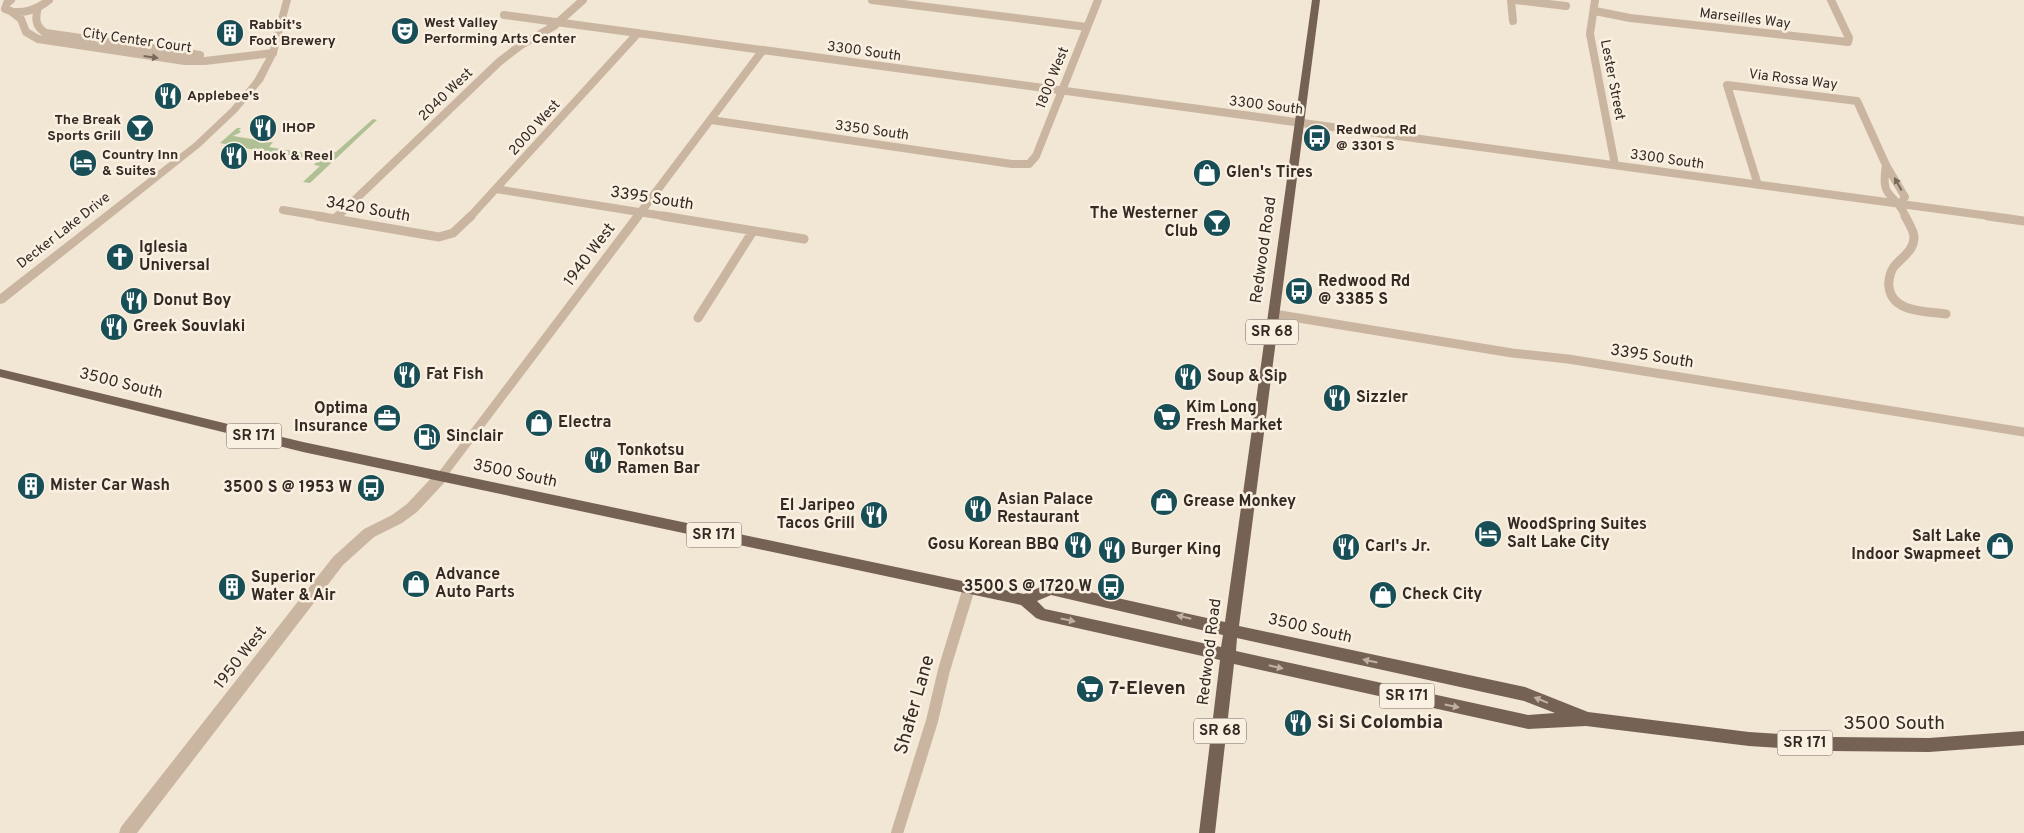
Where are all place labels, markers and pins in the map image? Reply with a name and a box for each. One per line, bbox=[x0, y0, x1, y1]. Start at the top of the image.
place label: West Valley Performing Arts Center bbox=[424, 15, 576, 48]
theatre icon: West Valley Performing Arts Center bbox=[390, 16, 420, 46]
place label: Rabbit's Foot Brewery bbox=[249, 17, 336, 50]
building icon: Rabbit's Foot Brewery bbox=[215, 18, 245, 48]
restaurant icon: Applebee's bbox=[153, 81, 183, 111]
place label: Applebee's bbox=[187, 88, 259, 105]
place label: The Break Sports Grill bbox=[47, 112, 121, 145]
bar icon: The Break Sports Grill bbox=[125, 113, 155, 143]
restaurant icon: IHOP bbox=[248, 113, 278, 143]
place label: IHOP bbox=[282, 120, 315, 137]
place label: Redwood Rd @ 3301 S bbox=[1336, 122, 1417, 155]
bus stop icon: Redwood Rd @ 3301 S bbox=[1302, 123, 1332, 153]
restaurant icon: Hook & Reel bbox=[219, 141, 249, 171]
place label: Country Inn & Suites bbox=[102, 147, 178, 180]
hotel icon: Country Inn & Suites bbox=[68, 148, 98, 178]
place label: Hook & Reel bbox=[253, 148, 333, 165]
shop icon: Glen's Tires bbox=[1192, 158, 1222, 188]
place label: Glen's Tires bbox=[1226, 163, 1313, 183]
place label: The Westerner Club bbox=[1090, 204, 1198, 242]
bar icon: The Westerner Club bbox=[1202, 208, 1232, 238]
place label: Iglesia Universal bbox=[139, 238, 210, 276]
church icon: Iglesia Universal bbox=[105, 242, 135, 272]
place label: Redwood Rd @ 3385 S bbox=[1318, 272, 1410, 310]
bus stop icon: Redwood Rd @ 3385 S bbox=[1284, 276, 1314, 306]
restaurant icon: Donut Boy bbox=[119, 286, 149, 316]
place label: Donut Boy bbox=[153, 291, 231, 311]
restaurant icon: Greek Souvlaki bbox=[99, 312, 129, 342]
place label: Greek Souvlaki bbox=[133, 317, 245, 337]
restaurant icon: Fat Fish bbox=[392, 360, 422, 390]
restaurant icon: Soup & Sip bbox=[1173, 362, 1203, 392]
place label: Fat Fish bbox=[426, 365, 484, 385]
place label: Soup & Sip bbox=[1207, 367, 1287, 387]
restaurant icon: Sizzler bbox=[1322, 383, 1352, 413]
place label: Sizzler bbox=[1356, 388, 1408, 408]
place label: Kim Long Fresh Market bbox=[1186, 398, 1283, 436]
place label: Optima Insurance bbox=[294, 399, 368, 437]
supermarket icon: Kim Long Fresh Market bbox=[1152, 402, 1182, 432]
office icon: Optima Insurance bbox=[372, 403, 402, 433]
shop icon: Electra bbox=[524, 408, 554, 438]
place label: Electra bbox=[558, 413, 611, 433]
fuel station icon: Sinclair bbox=[412, 422, 442, 452]
place label: Sinclair bbox=[446, 427, 504, 447]
place label: Tonkotsu Ramen Bar bbox=[617, 441, 700, 479]
restaurant icon: Tonkotsu Ramen Bar bbox=[583, 445, 613, 475]
building icon: Mister Car Wash bbox=[16, 471, 46, 501]
bus stop icon: 3500 S @ 1953 W bbox=[356, 473, 386, 503]
place label: Mister Car Wash bbox=[50, 476, 170, 496]
place label: 3500 S @ 1953 W bbox=[223, 478, 352, 498]
shop icon: Grease Monkey bbox=[1149, 487, 1179, 517]
place label: Asian Palace Restaurant bbox=[997, 490, 1093, 528]
place label: Grease Monkey bbox=[1183, 492, 1296, 512]
restaurant icon: Asian Palace Restaurant bbox=[963, 494, 993, 524]
place label: El Jaripeo Tacos Grill bbox=[777, 496, 855, 534]
restaurant icon: El Jaripeo Tacos Grill bbox=[859, 500, 889, 530]
place label: WoodSpring Suites Salt Lake City bbox=[1507, 515, 1647, 553]
hotel icon: WoodSpring Suites Salt Lake City bbox=[1473, 519, 1503, 549]
place label: Salt Lake Indoor Swapmeet bbox=[1851, 527, 1981, 565]
restaurant icon: Gosu Korean BBQ bbox=[1063, 530, 1093, 560]
shop icon: Salt Lake Indoor Swapmeet bbox=[1985, 531, 2015, 561]
restaurant icon: Carl's Jr. bbox=[1331, 532, 1361, 562]
place label: Gosu Korean BBQ bbox=[927, 535, 1059, 555]
restaurant icon: Burger King bbox=[1097, 535, 1127, 565]
place label: Carl's Jr. bbox=[1365, 537, 1430, 557]
place label: Burger King bbox=[1131, 540, 1221, 560]
place label: Advance Auto Parts bbox=[435, 565, 515, 603]
place label: Superior Water & Air bbox=[251, 568, 336, 606]
shop icon: Advance Auto Parts bbox=[401, 569, 431, 599]
building icon: Superior Water & Air bbox=[217, 572, 247, 602]
bus stop icon: 3500 S @ 1720 W bbox=[1096, 572, 1126, 602]
place label: 3500 S @ 1720 W bbox=[964, 577, 1092, 597]
shop icon: Check City bbox=[1368, 580, 1398, 610]
place label: Check City bbox=[1402, 585, 1482, 605]
supermarket icon: 7-Eleven bbox=[1075, 674, 1105, 704]
place label: 7-Eleven bbox=[1109, 677, 1186, 701]
restaurant icon: Si Si Colombia bbox=[1283, 708, 1313, 738]
place label: Si Si Colombia bbox=[1317, 711, 1443, 735]

